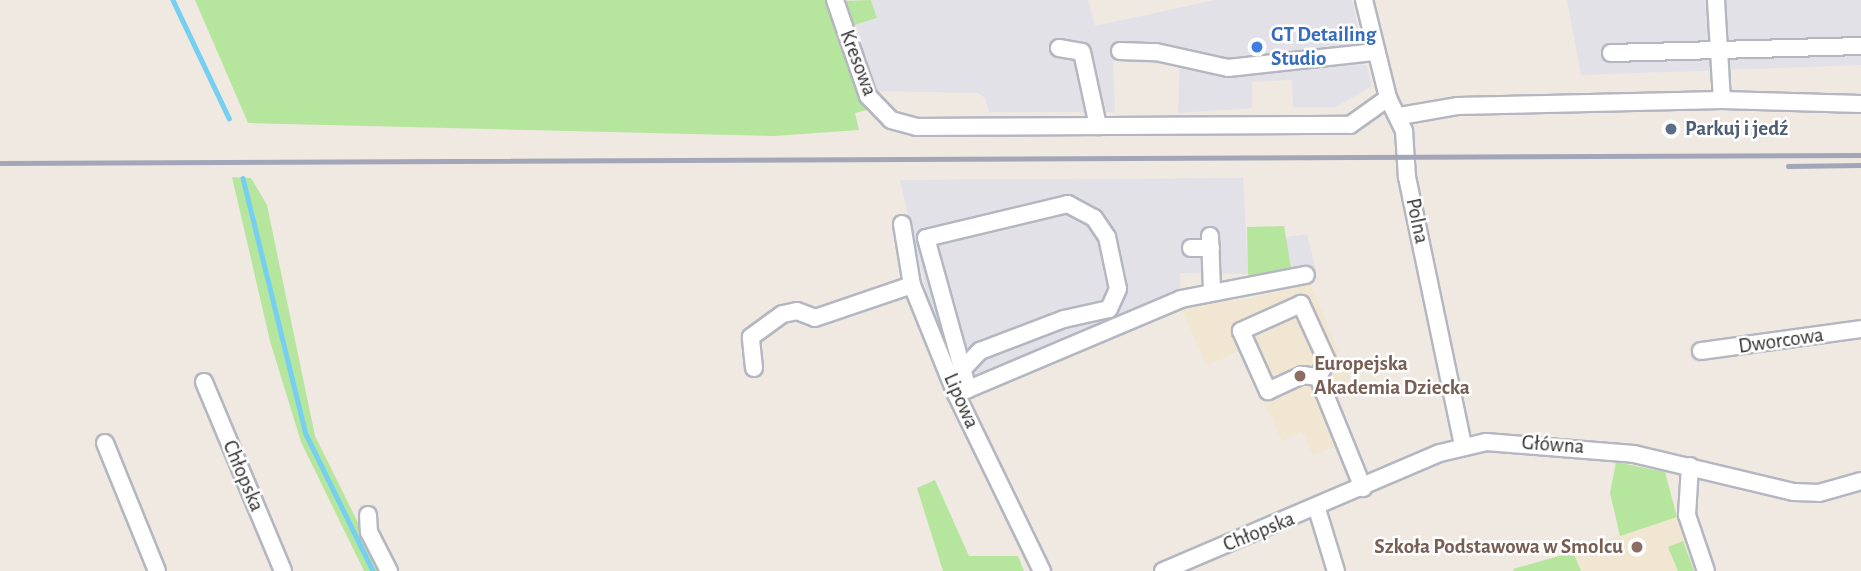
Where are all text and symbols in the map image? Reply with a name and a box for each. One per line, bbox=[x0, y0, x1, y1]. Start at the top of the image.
place label: GT Detailing Studio bbox=[1271, 22, 1376, 72]
street label: Kresowa bbox=[834, 26, 882, 100]
marker: GT Detailing Studio bbox=[1249, 39, 1265, 55]
place label: Parkuj i jedź bbox=[1685, 116, 1788, 142]
marker: Parkuj i jedź bbox=[1663, 121, 1679, 137]
street label: Polna bbox=[1400, 196, 1434, 246]
street label: Dworcowa bbox=[1737, 323, 1825, 359]
place label: Europejska Akademia Dziecka bbox=[1314, 351, 1470, 401]
marker: Europejska Akademia Dziecka bbox=[1292, 368, 1308, 384]
street label: Lipowa bbox=[938, 369, 984, 433]
street label: Główna bbox=[1521, 430, 1585, 460]
street label: Chłopska bbox=[217, 437, 269, 515]
street label: Chłopska bbox=[1220, 506, 1298, 558]
place label: Szkoła Podstawowa w Smolcu bbox=[1374, 534, 1623, 560]
marker: Szkoła Podstawowa w Smolcu bbox=[1629, 539, 1645, 555]

